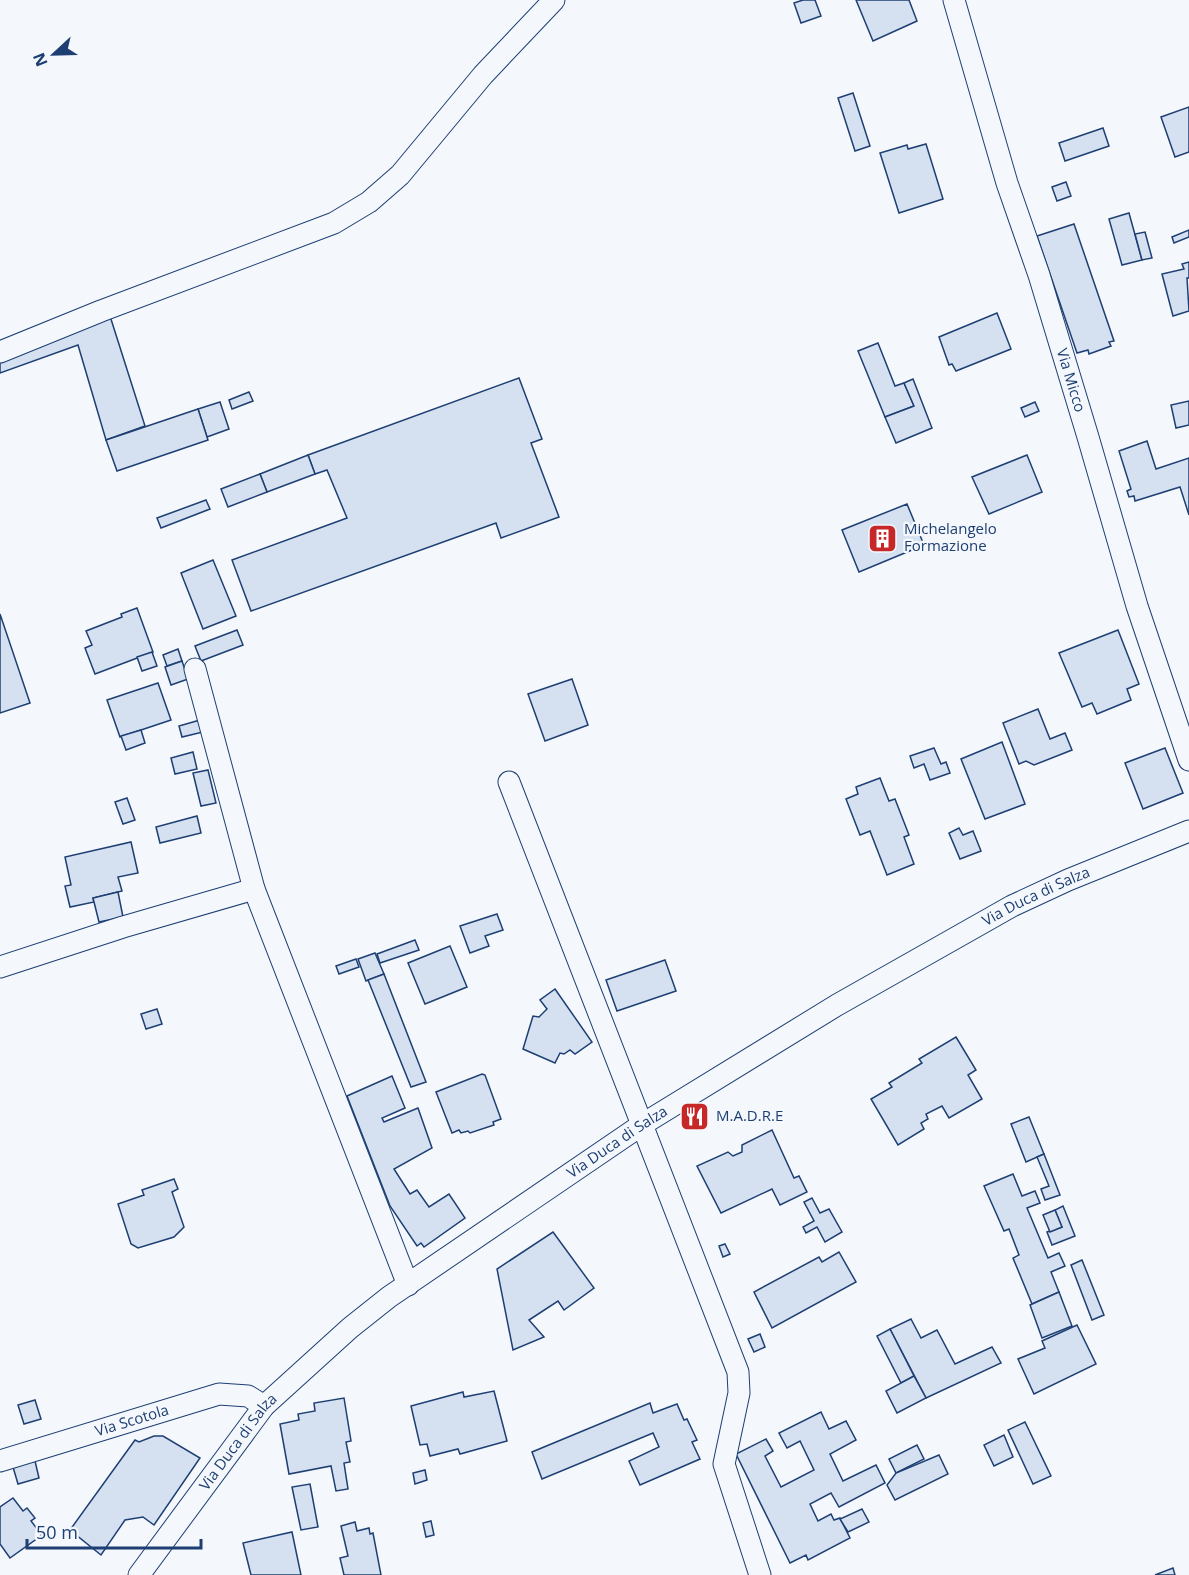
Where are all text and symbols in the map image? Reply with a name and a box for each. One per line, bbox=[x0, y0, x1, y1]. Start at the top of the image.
north arrow bbox=[24, 24, 84, 84]
text: N bbox=[27, 49, 53, 70]
street label: Via Micco bbox=[1053, 346, 1091, 414]
place label: Michelangelo Formazione bbox=[904, 518, 997, 555]
building icon: Michelangelo Formazione bbox=[867, 522, 899, 554]
street label: Via Duca di Salza bbox=[978, 861, 1092, 930]
street label: Via Duca di Salza bbox=[562, 1100, 671, 1182]
restaurant icon: M.A.D.R.E bbox=[679, 1100, 711, 1132]
place label: M.A.D.R.E bbox=[716, 1105, 783, 1125]
street label: Via Duca di Salza bbox=[194, 1388, 281, 1494]
street label: Via Scotola bbox=[92, 1399, 171, 1440]
scale bar bbox=[27, 1512, 201, 1550]
text: 50 m bbox=[36, 1520, 78, 1544]

